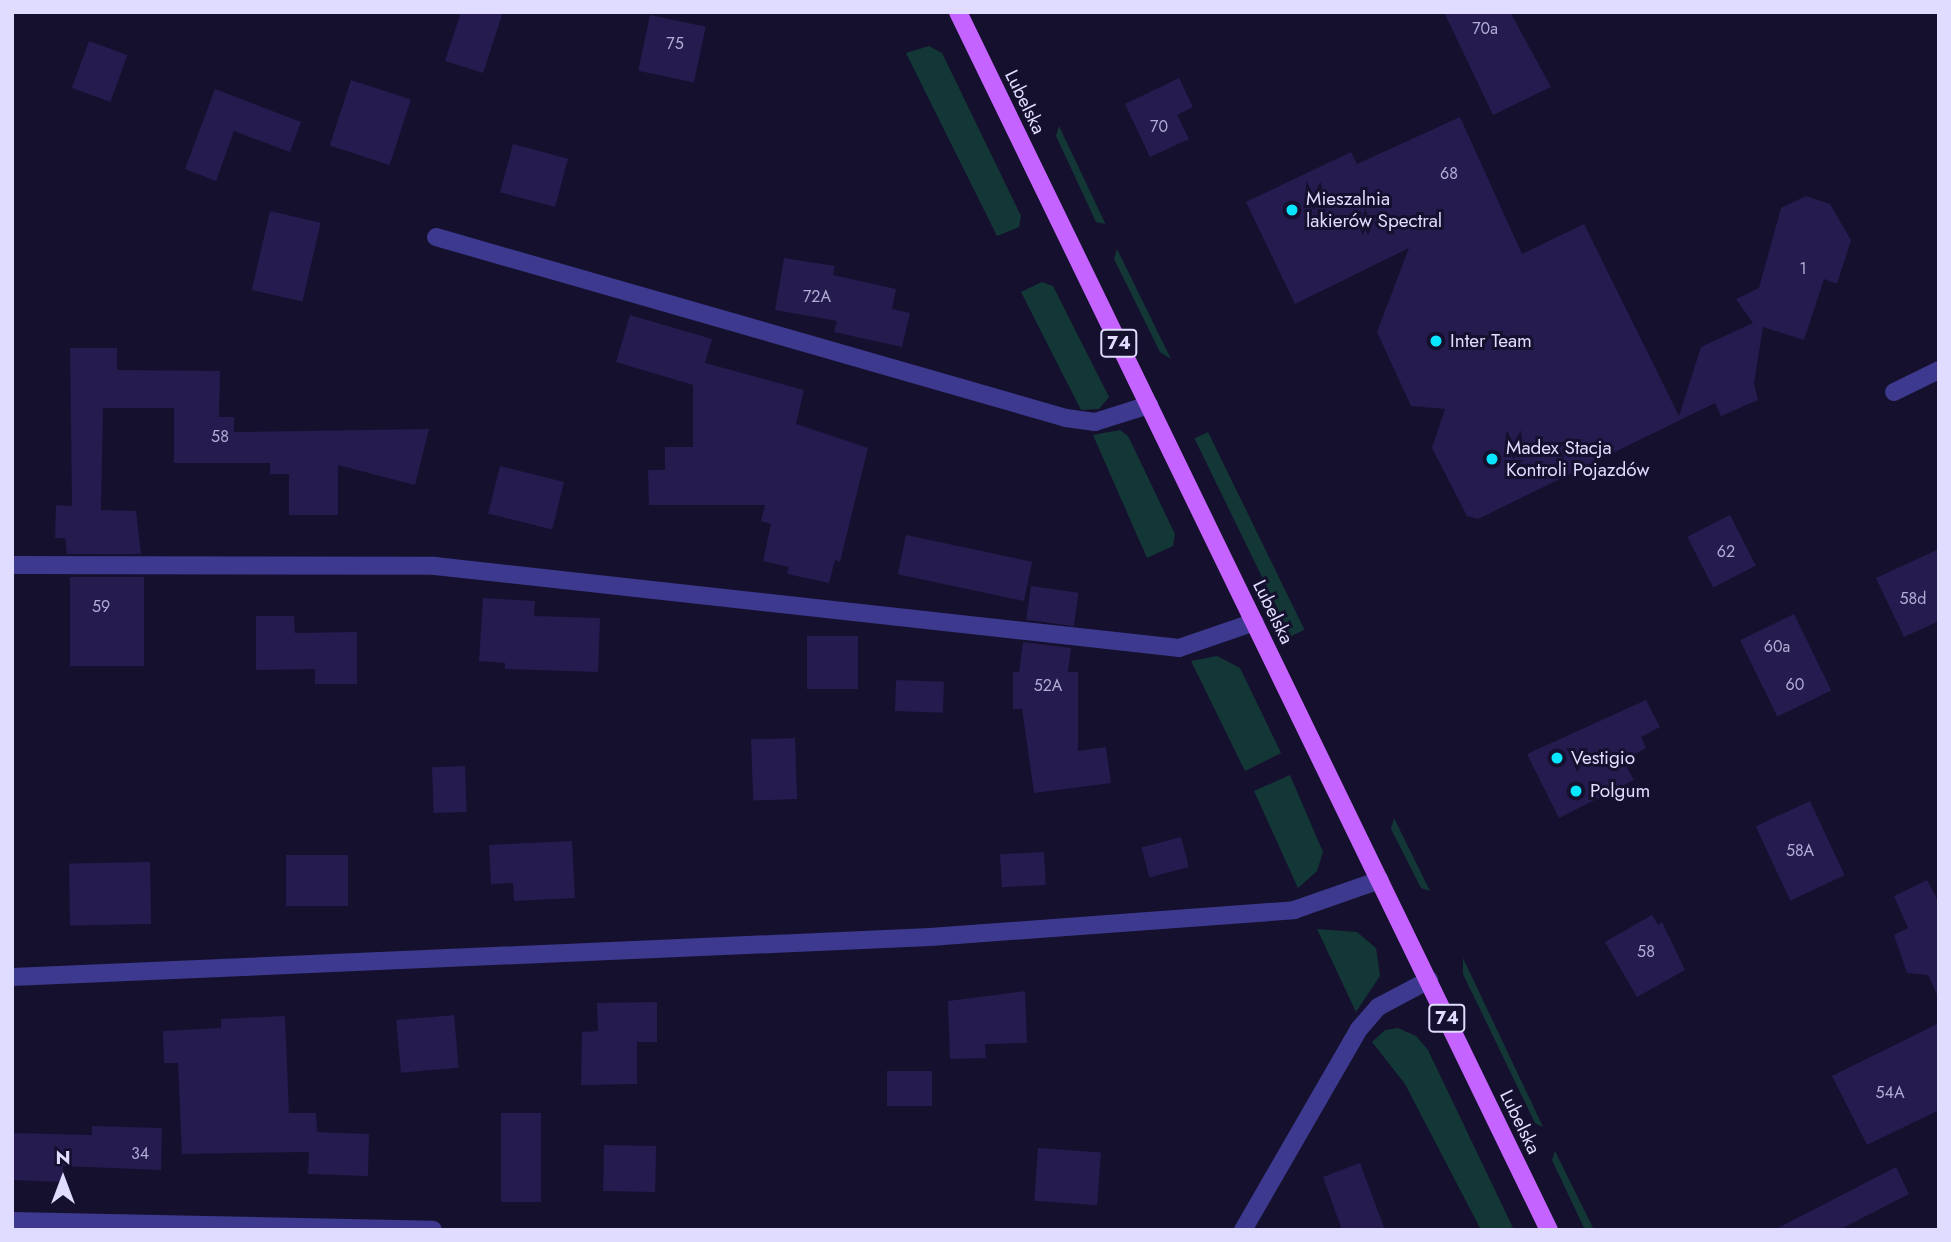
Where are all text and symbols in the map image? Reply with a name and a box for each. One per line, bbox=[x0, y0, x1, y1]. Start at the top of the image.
house number: 70a bbox=[1472, 19, 1498, 39]
house number: 75 bbox=[666, 34, 684, 54]
street label: Lubelska bbox=[1000, 66, 1050, 138]
house number: 70 bbox=[1150, 117, 1168, 137]
house number: 68 bbox=[1440, 164, 1458, 184]
place label: Mieszalnia lakierów Spectral bbox=[1306, 188, 1442, 232]
marker: Mieszalnia lakierów Spectral bbox=[1284, 202, 1300, 218]
house number: 1 bbox=[1799, 259, 1807, 279]
house number: 72A bbox=[803, 287, 831, 307]
road number: 74 bbox=[1100, 328, 1138, 358]
place label: Inter Team bbox=[1450, 330, 1532, 352]
marker: Inter Team bbox=[1428, 333, 1444, 349]
house number: 58 bbox=[211, 427, 229, 447]
place label: Madex Stacja Kontroli Pojazdów bbox=[1506, 437, 1649, 481]
marker: Madex Stacja Kontroli Pojazdów bbox=[1484, 451, 1500, 467]
house number: 62 bbox=[1717, 542, 1735, 562]
street label: Lubelska bbox=[1248, 576, 1298, 648]
house number: 58d bbox=[1900, 589, 1926, 609]
house number: 59 bbox=[92, 597, 110, 617]
house number: 60a bbox=[1764, 637, 1790, 657]
house number: 60 bbox=[1786, 675, 1804, 695]
house number: 52A bbox=[1034, 676, 1062, 696]
place label: Vestigio bbox=[1571, 747, 1635, 769]
marker: Vestigio bbox=[1549, 750, 1565, 766]
place label: Polgum bbox=[1590, 780, 1650, 802]
marker: Polgum bbox=[1568, 783, 1584, 799]
house number: 58A bbox=[1786, 841, 1814, 861]
house number: 58 bbox=[1637, 942, 1655, 962]
road number: 74 bbox=[1428, 1003, 1466, 1032]
house number: 54A bbox=[1876, 1083, 1904, 1103]
street label: Lubelska bbox=[1495, 1086, 1545, 1158]
north arrow bbox=[28, 1144, 98, 1214]
text: N bbox=[55, 1144, 71, 1171]
house number: 34 bbox=[131, 1144, 149, 1164]

